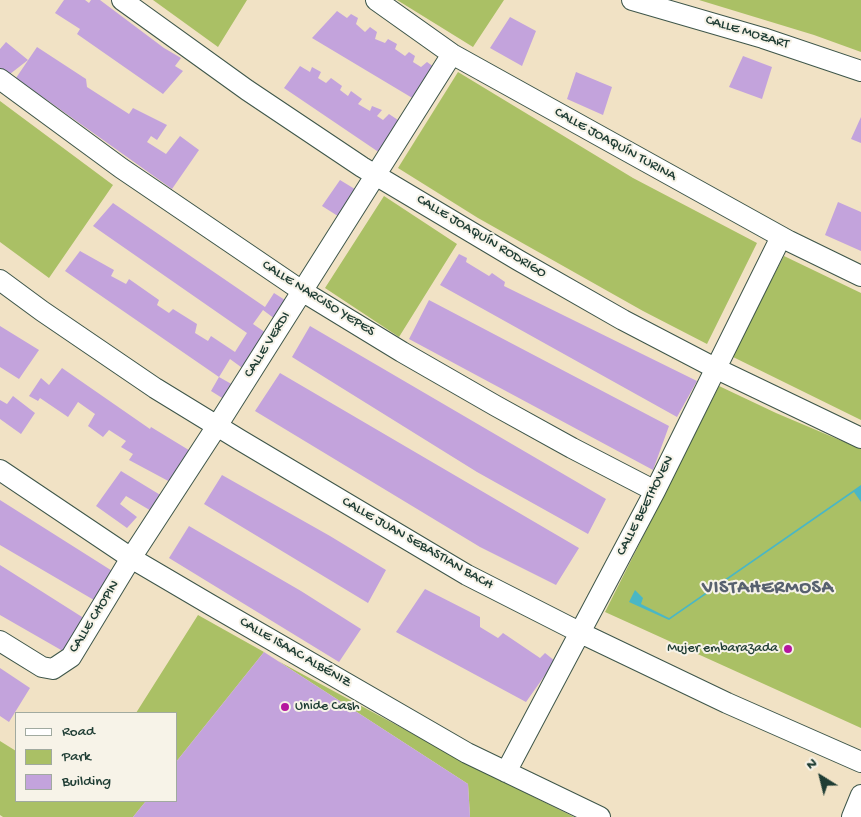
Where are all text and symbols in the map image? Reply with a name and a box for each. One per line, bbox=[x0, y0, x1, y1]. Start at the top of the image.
street label: CALLE MOZART bbox=[703, 12, 791, 54]
street label: CALLE JOAQUÍN TURINA bbox=[551, 104, 679, 186]
street label: CALLE JOAQUÍN RODRIGO bbox=[413, 192, 549, 282]
street label: CALLE NARCISO YEPES bbox=[258, 257, 378, 341]
street label: CALLE VERDI bbox=[241, 309, 295, 381]
street label: CALLE BEETHOVEN bbox=[614, 453, 678, 559]
street label: CALLE JUAN SEBASTIAN BACH bbox=[338, 494, 496, 594]
street label: CALLE CHOPIN bbox=[66, 578, 124, 656]
district label: VISTAHERMOSA bbox=[701, 578, 835, 600]
street label: CALLE ISAAC ALBÉNIZ bbox=[236, 614, 354, 692]
place label: Mujer embarazada bbox=[667, 641, 778, 657]
marker: Mujer embarazada bbox=[782, 643, 794, 655]
place label: Unide Cash bbox=[295, 699, 360, 715]
marker: Unide Cash bbox=[279, 701, 291, 713]
legend bbox=[15, 712, 178, 802]
text: Road bbox=[62, 723, 95, 741]
text: Park bbox=[62, 748, 91, 766]
north arrow bbox=[796, 752, 846, 802]
text: N bbox=[803, 755, 821, 774]
text: Building bbox=[62, 773, 111, 791]

